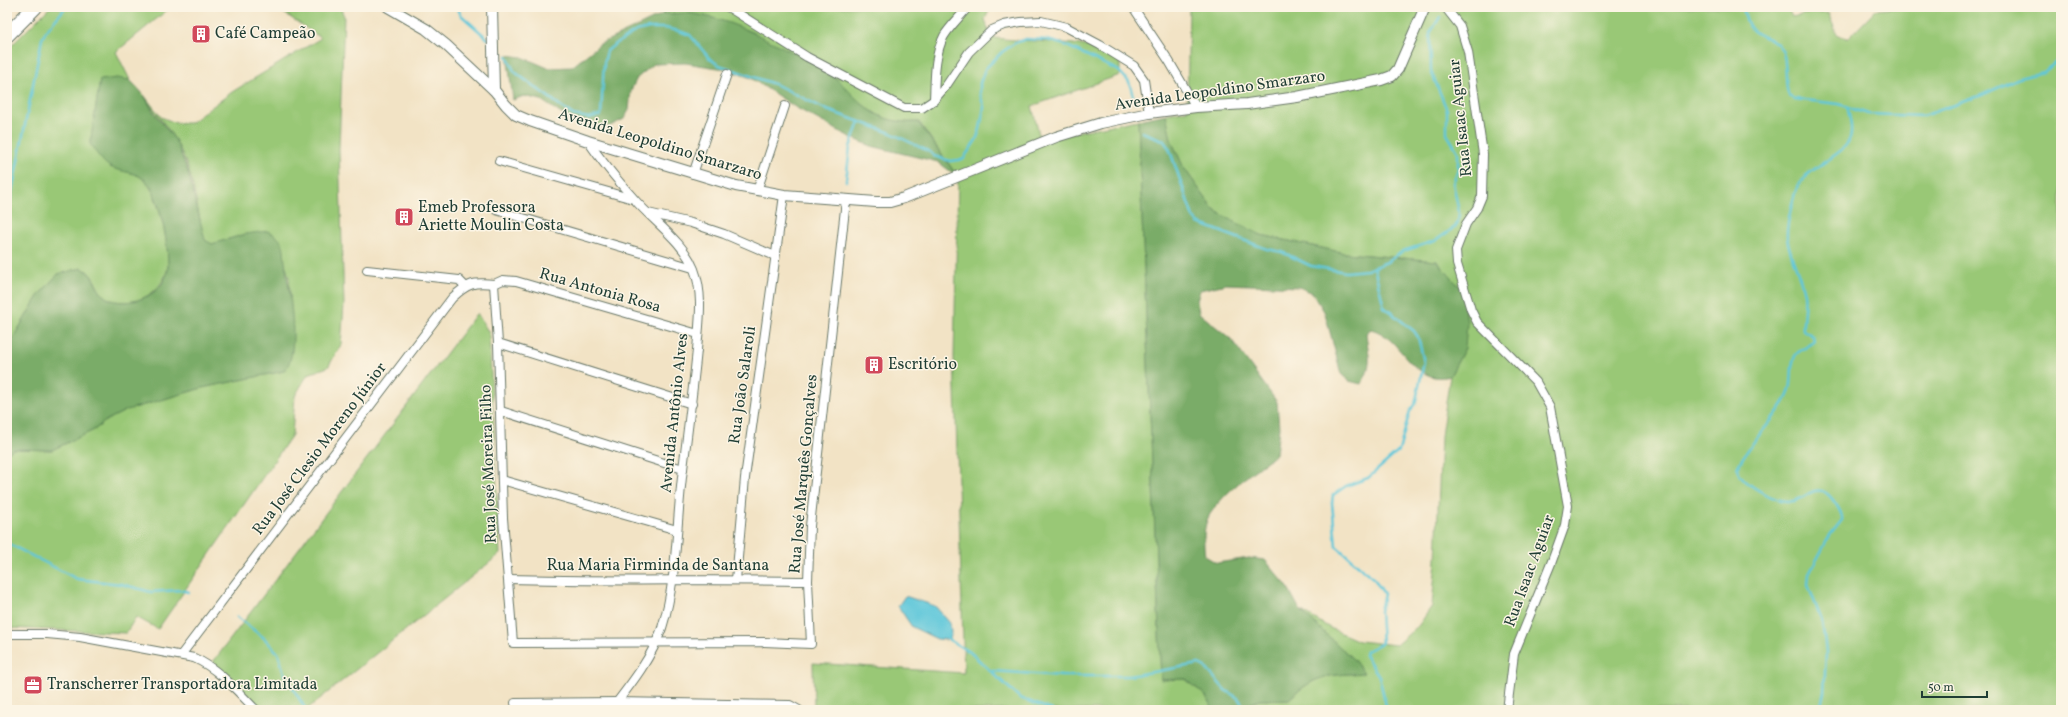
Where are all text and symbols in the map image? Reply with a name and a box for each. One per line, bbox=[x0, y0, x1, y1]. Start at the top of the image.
building icon: Café Campeão bbox=[190, 23, 212, 45]
place label: Café Campeão bbox=[215, 23, 315, 45]
street label: Rua Isaac Aguiar bbox=[1444, 58, 1478, 178]
street label: Avenida Leopoldino Smarzaro bbox=[1113, 65, 1327, 117]
street label: Avenida Leopoldino Smarzaro bbox=[555, 103, 765, 187]
place label: Emeb Professora Ariette Moulin Costa bbox=[418, 197, 564, 237]
building icon: Emeb Professora Ariette Moulin Costa bbox=[393, 206, 415, 228]
street label: Rua Antonia Rosa bbox=[537, 263, 663, 319]
street label: Rua João Salaroli bbox=[724, 324, 762, 445]
street label: Avenida Antônio Alves bbox=[656, 332, 694, 494]
building icon: Escritório bbox=[863, 354, 885, 376]
place label: Escritório bbox=[888, 354, 957, 376]
street label: Rua José Clesio Moreno Júnior bbox=[248, 358, 393, 540]
street label: Rua José Marquês Gonçalves bbox=[784, 373, 824, 575]
street label: Rua José Moreira Filho bbox=[475, 384, 503, 544]
street label: Rua Isaac Aguiar bbox=[1500, 512, 1561, 630]
street label: Rua Maria Firminda de Santana bbox=[547, 555, 769, 577]
scale bar bbox=[1922, 673, 1987, 699]
office icon: Transcherrer Transportadora Limitada bbox=[22, 674, 44, 696]
place label: Transcherrer Transportadora Limitada bbox=[47, 674, 318, 696]
text: 50 m bbox=[1928, 680, 1954, 696]

